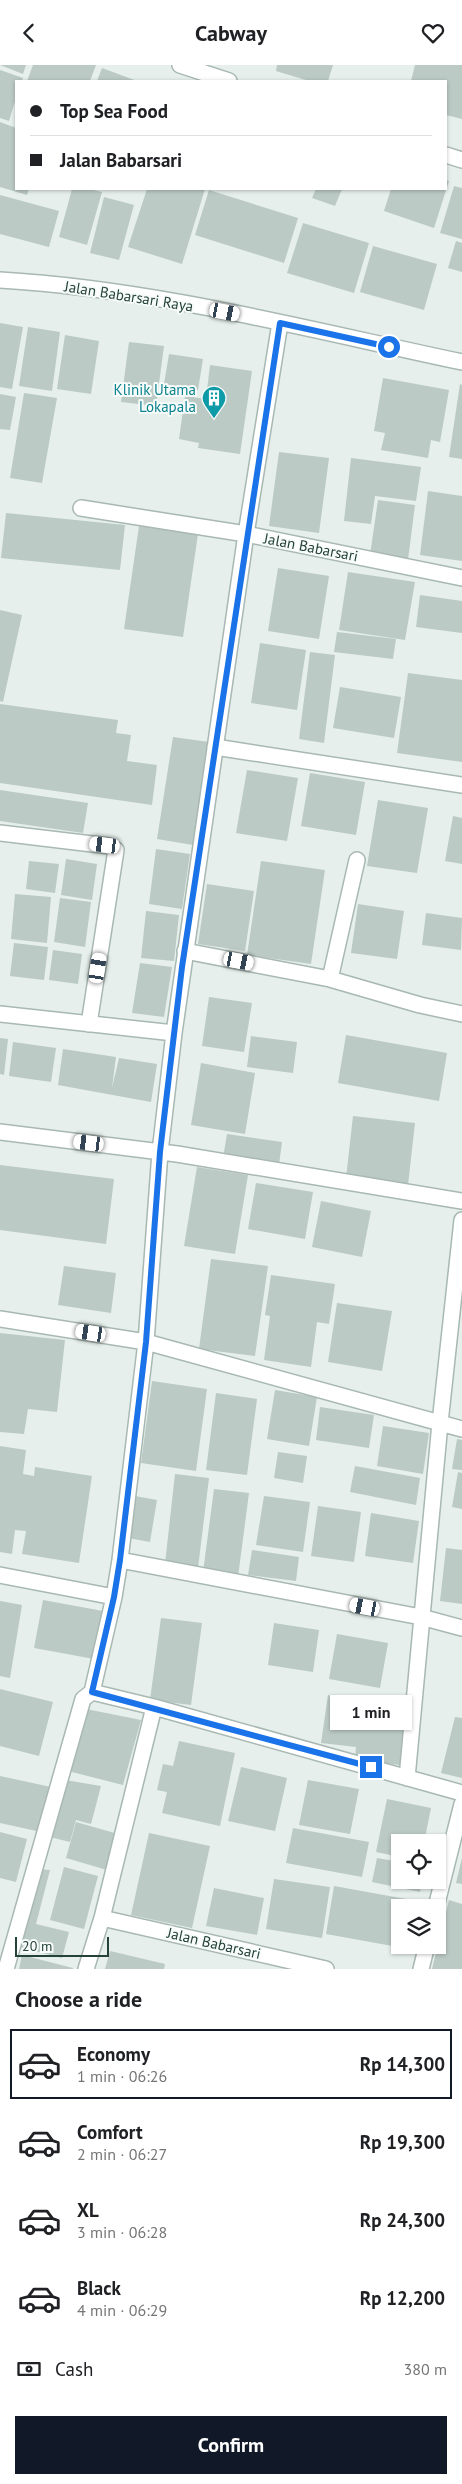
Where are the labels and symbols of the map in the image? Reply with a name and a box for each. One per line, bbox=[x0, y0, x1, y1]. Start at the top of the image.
street label: Jalan Babarsari Raya bbox=[62, 276, 195, 316]
car bbox=[208, 302, 241, 322]
route start bbox=[378, 336, 400, 358]
place label: Klinik Utama Lokapala bbox=[114, 380, 196, 416]
building icon: Klinik Utama Lokapala bbox=[201, 385, 227, 419]
street label: Jalan Babarsari bbox=[261, 528, 360, 565]
car bbox=[89, 836, 120, 854]
car bbox=[222, 951, 255, 971]
car bbox=[88, 952, 107, 984]
car bbox=[73, 1134, 104, 1152]
car bbox=[75, 1323, 106, 1343]
car bbox=[348, 1597, 381, 1617]
callout: 1 min bbox=[330, 1695, 412, 1729]
route end bbox=[360, 1756, 382, 1778]
street label: Jalan Babarsari bbox=[164, 1923, 263, 1963]
scale bar bbox=[15, 1934, 109, 1957]

